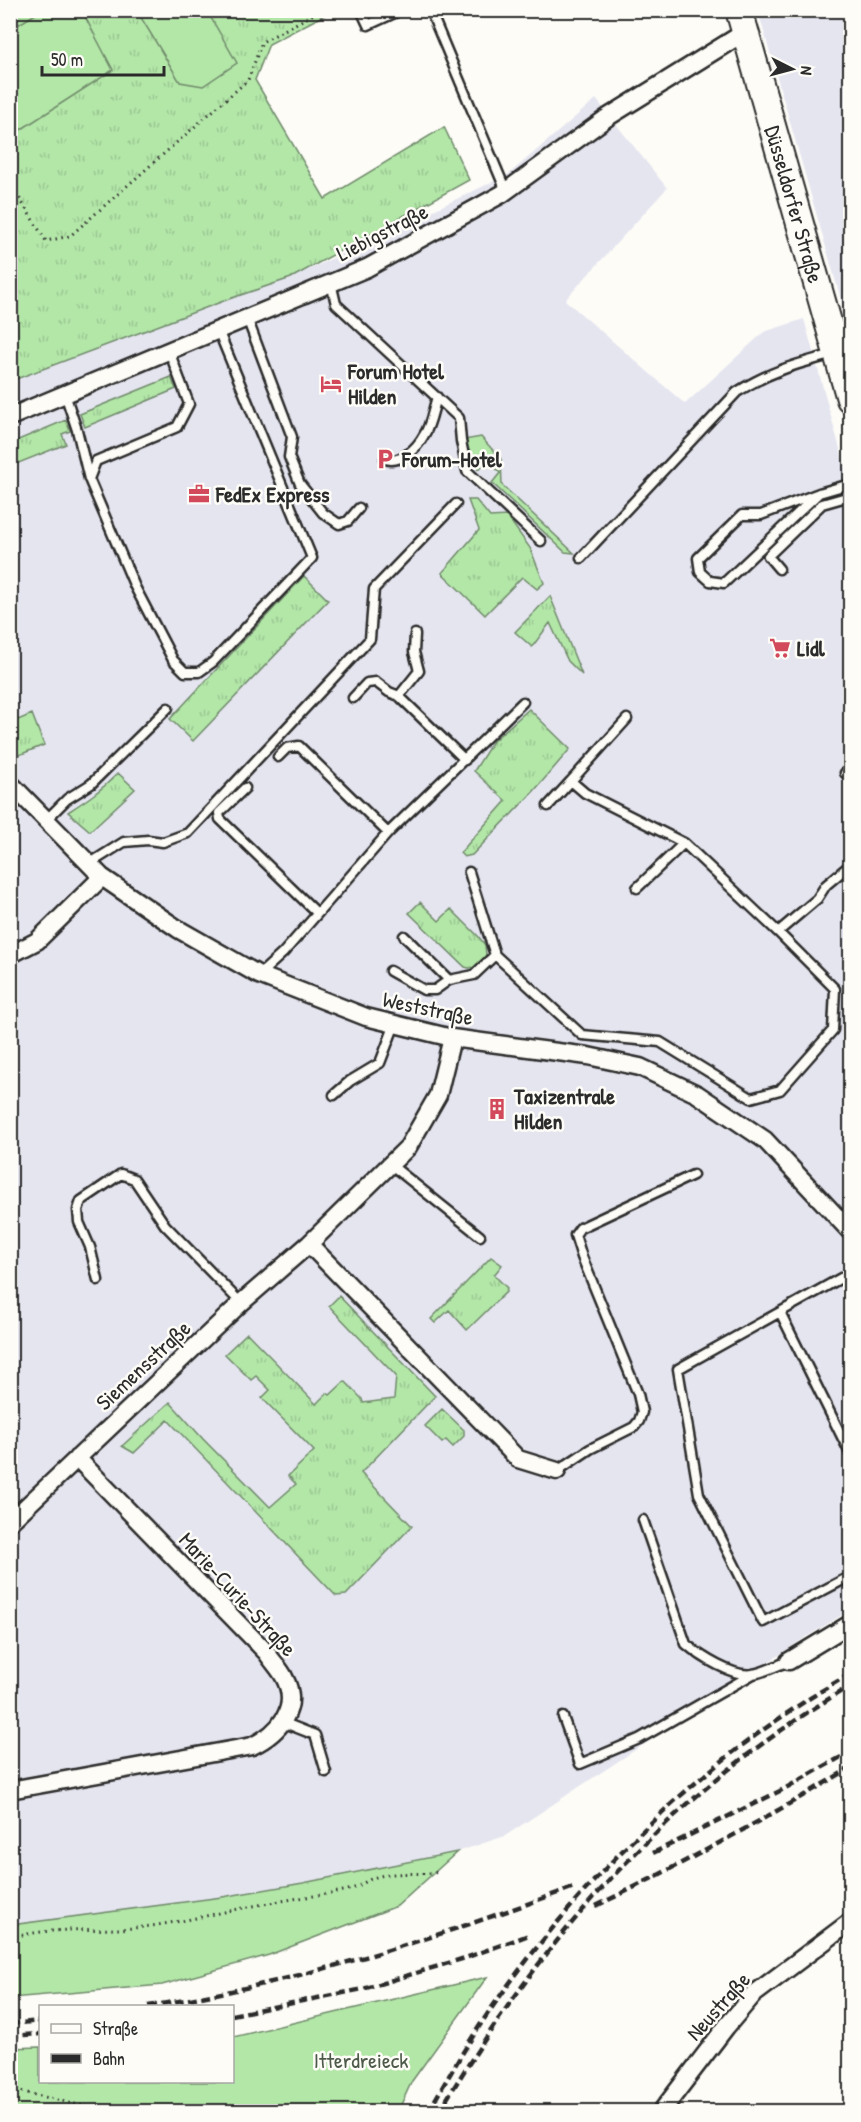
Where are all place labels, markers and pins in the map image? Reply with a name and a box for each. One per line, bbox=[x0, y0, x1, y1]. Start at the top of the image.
place label: Forum Hotel Hilden bbox=[347, 356, 445, 411]
hotel icon: Forum Hotel Hilden bbox=[319, 372, 343, 396]
place label: Forum-Hotel bbox=[401, 444, 503, 474]
parking icon: Forum-Hotel bbox=[373, 447, 397, 471]
place label: FedEx Express bbox=[215, 479, 330, 510]
office icon: FedEx Express bbox=[187, 482, 211, 506]
place label: Lidl bbox=[797, 633, 826, 663]
supermarket icon: Lidl bbox=[768, 636, 792, 660]
place label: Taxizentrale Hilden bbox=[513, 1081, 615, 1136]
building icon: Taxizentrale Hilden bbox=[485, 1097, 509, 1121]

